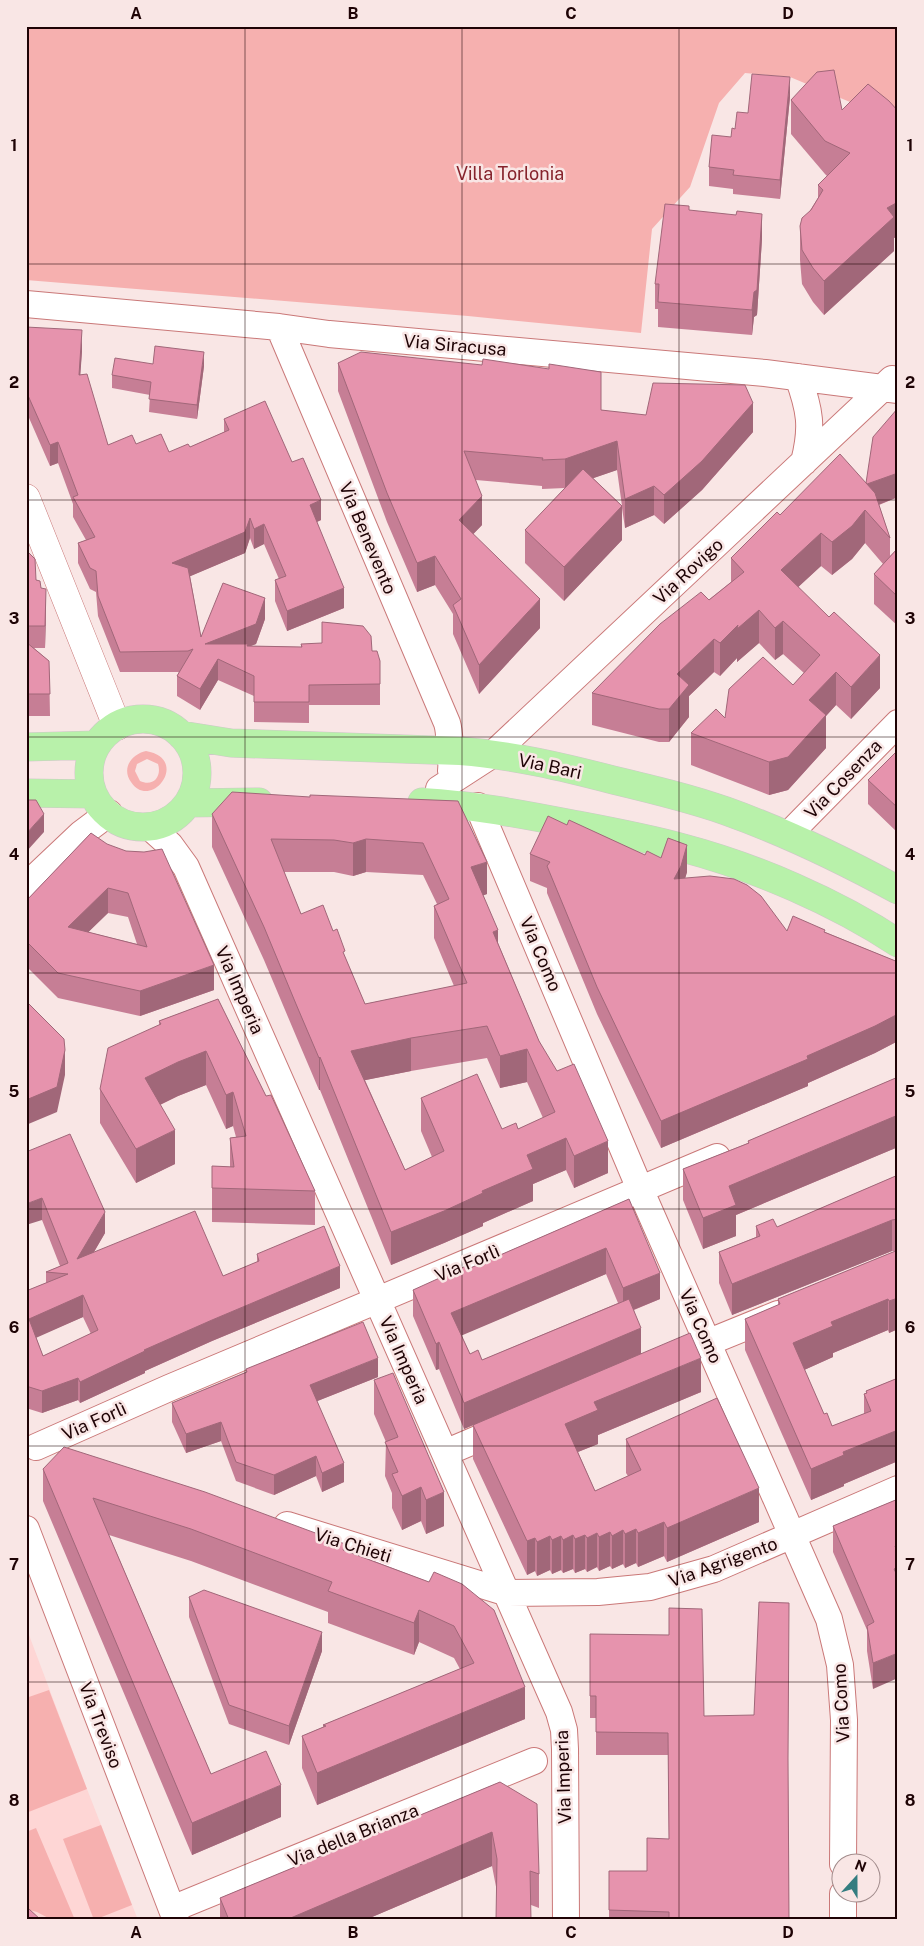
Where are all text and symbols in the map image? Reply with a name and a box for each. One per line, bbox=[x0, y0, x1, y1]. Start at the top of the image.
text: A bbox=[130, 4, 142, 23]
text: B bbox=[348, 4, 359, 23]
text: C bbox=[565, 4, 577, 23]
text: D bbox=[782, 4, 794, 23]
text: 1 bbox=[11, 136, 17, 155]
text: 1 bbox=[907, 136, 913, 155]
park label: Villa Torlonia bbox=[456, 163, 564, 184]
street label: Via Siracusa bbox=[403, 330, 507, 360]
text: 2 bbox=[9, 373, 19, 392]
text: 2 bbox=[905, 373, 915, 392]
street label: Via Benevento bbox=[335, 479, 401, 597]
street label: Via Rovigo bbox=[649, 534, 727, 608]
text: 3 bbox=[9, 609, 19, 628]
text: 3 bbox=[905, 609, 915, 628]
street label: Via Cosenza bbox=[800, 735, 886, 823]
street label: Via Bari bbox=[516, 749, 584, 783]
text: 4 bbox=[9, 845, 20, 864]
text: 4 bbox=[905, 845, 916, 864]
street label: Via Como bbox=[516, 913, 566, 995]
street label: Via Imperia bbox=[211, 943, 269, 1037]
text: 5 bbox=[9, 1082, 20, 1101]
text: 5 bbox=[905, 1082, 916, 1101]
street label: Via Forlì bbox=[431, 1240, 503, 1286]
street label: Via Como bbox=[675, 1286, 727, 1366]
street label: Via Imperia bbox=[375, 1313, 433, 1407]
text: 6 bbox=[9, 1318, 19, 1337]
text: 6 bbox=[905, 1318, 915, 1337]
street label: Via Forlì bbox=[59, 1398, 129, 1444]
street label: Via Chieti bbox=[312, 1523, 394, 1567]
street label: Via Agrigento bbox=[666, 1533, 780, 1591]
text: 7 bbox=[9, 1555, 19, 1574]
text: 7 bbox=[905, 1555, 915, 1574]
street label: Via Como bbox=[828, 1663, 854, 1743]
street label: Via Treviso bbox=[75, 1679, 127, 1771]
street label: Via Imperia bbox=[551, 1730, 575, 1824]
text: 8 bbox=[9, 1791, 20, 1810]
text: 8 bbox=[905, 1791, 916, 1810]
street label: Via della Brianza bbox=[285, 1799, 421, 1871]
north arrow bbox=[832, 1854, 882, 1904]
text: N bbox=[853, 1856, 869, 1875]
text: A bbox=[130, 1923, 142, 1942]
text: B bbox=[348, 1923, 359, 1942]
text: C bbox=[565, 1923, 577, 1942]
text: D bbox=[782, 1923, 794, 1942]

